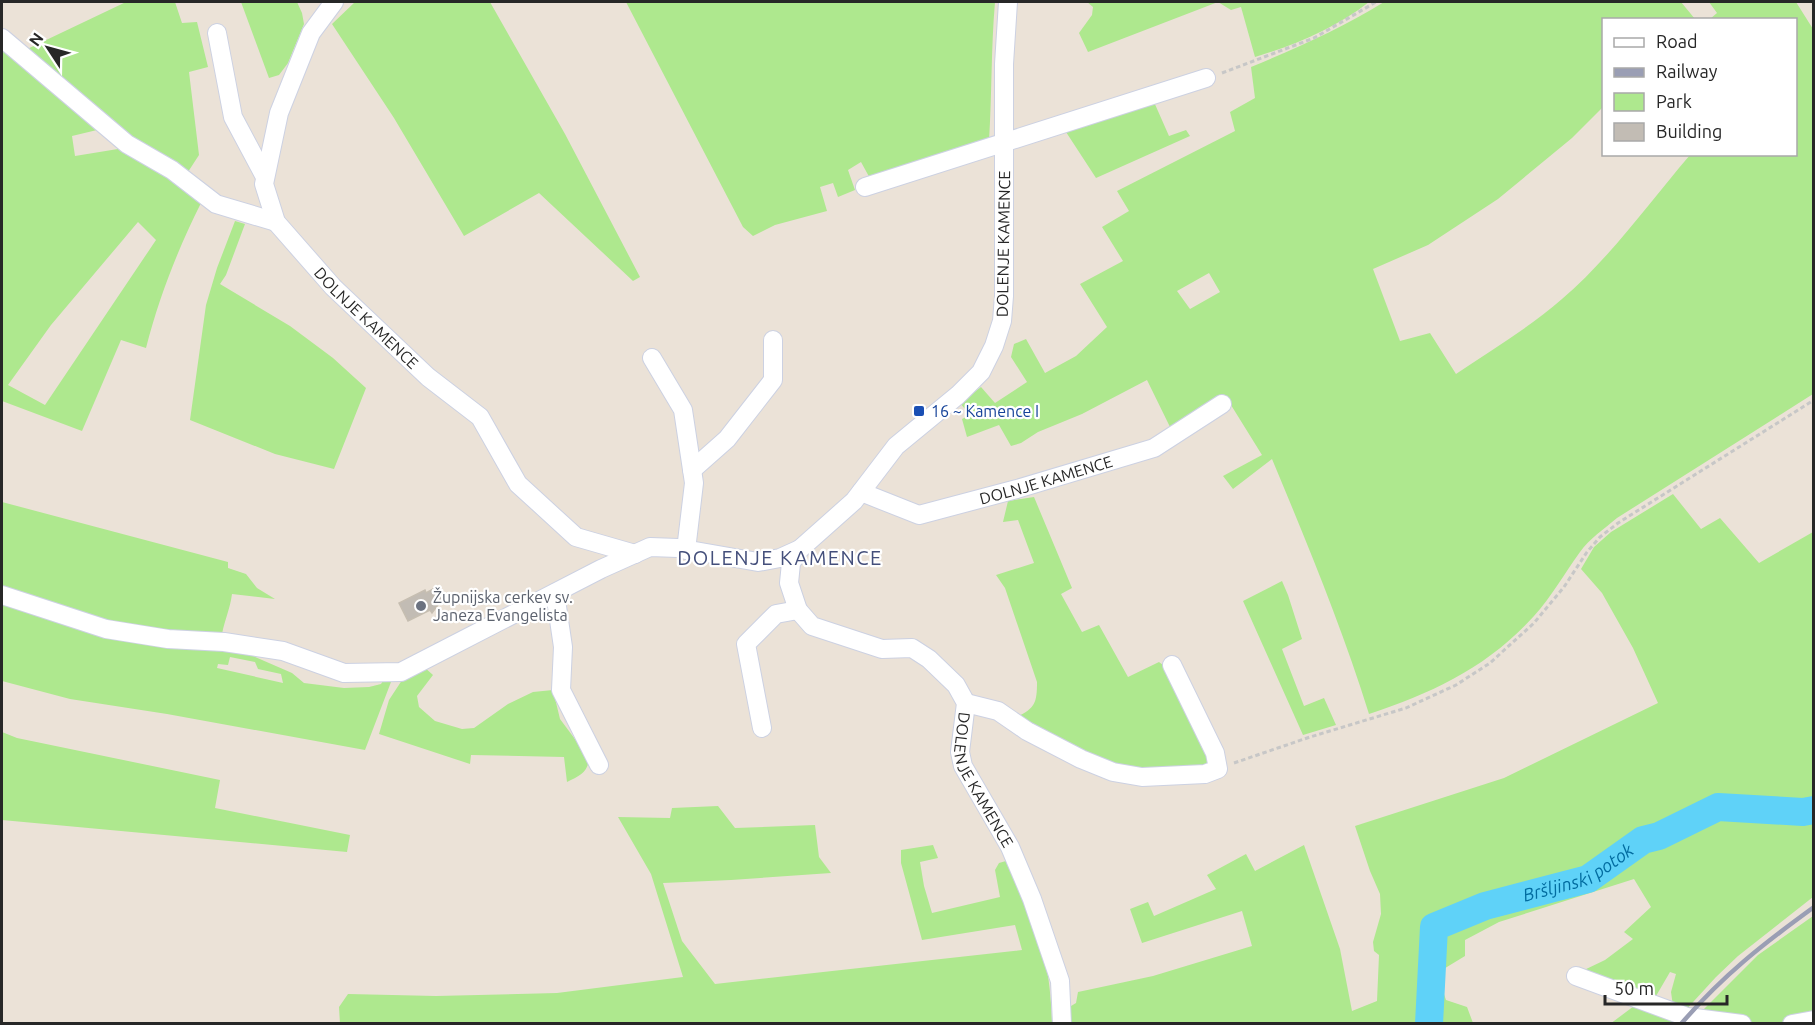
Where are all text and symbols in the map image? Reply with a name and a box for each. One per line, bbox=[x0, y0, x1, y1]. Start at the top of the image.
north arrow bbox=[18, 18, 78, 78]
legend bbox=[1602, 18, 1797, 156]
text: N bbox=[25, 29, 47, 49]
text: Road bbox=[1656, 31, 1698, 51]
text: Railway bbox=[1656, 61, 1718, 81]
text: Park bbox=[1656, 91, 1692, 111]
text: Building bbox=[1656, 121, 1722, 141]
street label: DOLENJE KAMENCE bbox=[993, 171, 1013, 317]
street label: DOLNJE KAMENCE bbox=[311, 263, 422, 372]
place label: 16 ~ Kamence I bbox=[931, 402, 1039, 420]
marker: 16 ~ Kamence I bbox=[912, 404, 926, 418]
street label: DOLNJE KAMENCE bbox=[977, 452, 1114, 508]
district label: DOLENJE KAMENCE bbox=[677, 546, 883, 569]
place label: Župnijska cerkev sv. Janeza Evangelista bbox=[433, 587, 573, 624]
marker: Župnijska cerkev sv. Janeza Evangelista bbox=[414, 599, 428, 613]
street label: DOLENJE KAMENCE bbox=[951, 711, 1017, 850]
water label: Bršljinski potok bbox=[1520, 839, 1637, 905]
scale bar bbox=[1605, 968, 1726, 1006]
text: 50 m bbox=[1614, 978, 1654, 998]

